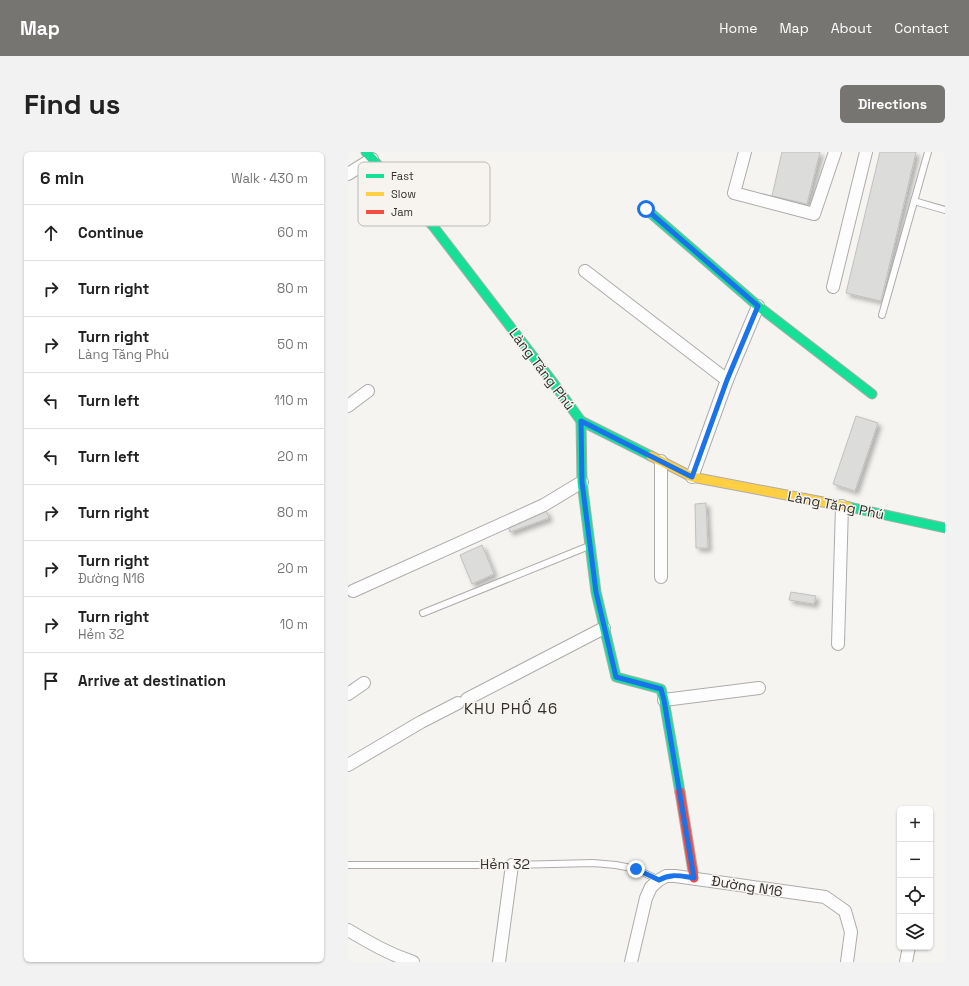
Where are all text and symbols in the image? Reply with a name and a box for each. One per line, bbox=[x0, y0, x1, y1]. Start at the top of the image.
text: Map bbox=[20, 16, 60, 41]
text: Home bbox=[719, 19, 757, 37]
text: Map bbox=[779, 19, 809, 37]
text: About bbox=[831, 19, 872, 37]
text: Contact bbox=[894, 19, 949, 37]
button: Directions bbox=[840, 85, 945, 123]
text: Find us bbox=[24, 86, 121, 122]
legend bbox=[358, 162, 490, 226]
text: 6 min bbox=[40, 167, 84, 189]
text: Fast bbox=[391, 169, 414, 183]
text: Walk · 430 m bbox=[231, 170, 308, 187]
text: Slow bbox=[391, 187, 416, 201]
route start bbox=[637, 200, 655, 218]
text: Jam bbox=[391, 205, 413, 219]
icon: ahead bbox=[40, 222, 62, 244]
text: Continue bbox=[78, 223, 144, 242]
text: 60 m bbox=[277, 224, 308, 241]
icon: right bbox=[40, 278, 62, 300]
text: Turn right bbox=[78, 279, 149, 298]
text: 80 m bbox=[277, 280, 308, 297]
street label: Làng Tăng Phú bbox=[505, 324, 579, 414]
text: Turn right bbox=[78, 327, 149, 346]
icon: right bbox=[40, 334, 62, 356]
text: 50 m bbox=[277, 336, 308, 353]
text: Làng Tăng Phú bbox=[78, 346, 169, 363]
icon: left bbox=[40, 390, 62, 412]
text: Turn left bbox=[78, 391, 140, 410]
text: 110 m bbox=[274, 392, 308, 409]
icon: left bbox=[40, 446, 62, 468]
text: Turn left bbox=[78, 447, 140, 466]
text: 20 m bbox=[277, 448, 308, 465]
street label: Làng Tăng Phú bbox=[786, 487, 886, 523]
icon: right bbox=[40, 502, 62, 524]
text: Turn right bbox=[78, 503, 149, 522]
text: 80 m bbox=[277, 504, 308, 521]
text: Turn right bbox=[78, 551, 149, 570]
icon: right bbox=[40, 558, 62, 580]
text: 20 m bbox=[277, 560, 308, 577]
text: Đường N16 bbox=[78, 570, 145, 587]
text: Turn right bbox=[78, 607, 149, 626]
icon: right bbox=[40, 614, 62, 636]
text: 10 m bbox=[280, 616, 308, 633]
text: Hẻm 32 bbox=[78, 626, 124, 643]
icon: arrive bbox=[40, 670, 62, 692]
text: Arrive at destination bbox=[78, 671, 226, 690]
district label: KHU PHỐ 46 bbox=[464, 698, 558, 718]
map controls bbox=[897, 806, 933, 950]
button: + bbox=[897, 806, 933, 842]
button: − bbox=[897, 842, 933, 878]
street label: Hẻm 32 bbox=[480, 855, 530, 873]
route end bbox=[627, 860, 645, 878]
street label: Đường N16 bbox=[710, 871, 784, 901]
button: locate bbox=[897, 878, 933, 914]
button: layers bbox=[897, 914, 933, 950]

